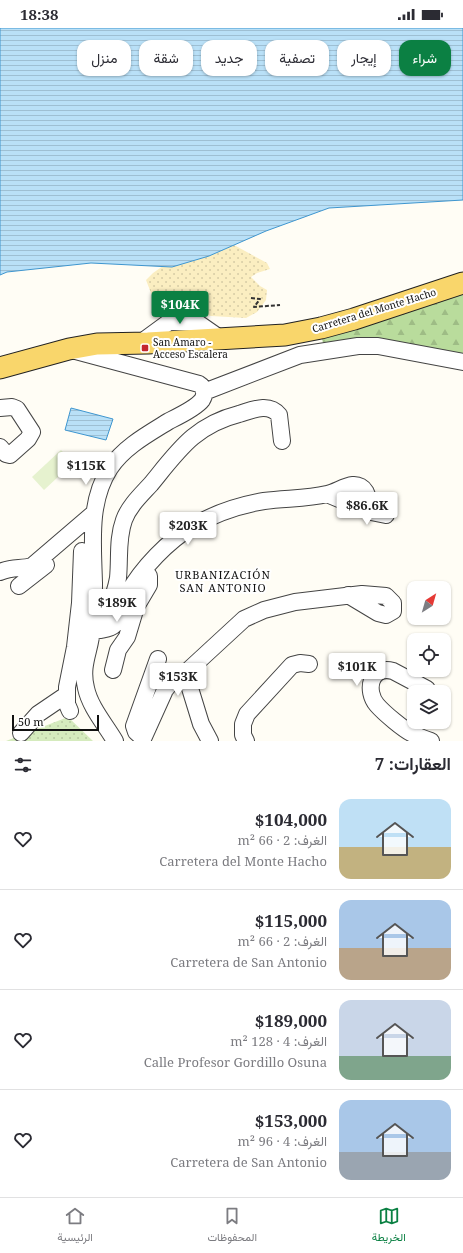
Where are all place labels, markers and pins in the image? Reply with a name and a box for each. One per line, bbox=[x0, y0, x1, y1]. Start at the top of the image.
pin: $104K bbox=[152, 291, 208, 325]
place label: San Amaro - Acceso Escalera bbox=[153, 335, 228, 361]
marker: San Amaro - Acceso Escalera bbox=[140, 343, 150, 353]
pin: $115K bbox=[58, 452, 114, 486]
pin: $86.6K bbox=[334, 492, 400, 526]
pin: $203K bbox=[160, 512, 216, 546]
pin: $189K bbox=[89, 589, 145, 623]
pin: $101K bbox=[329, 653, 385, 687]
pin: $153K bbox=[150, 663, 206, 697]

